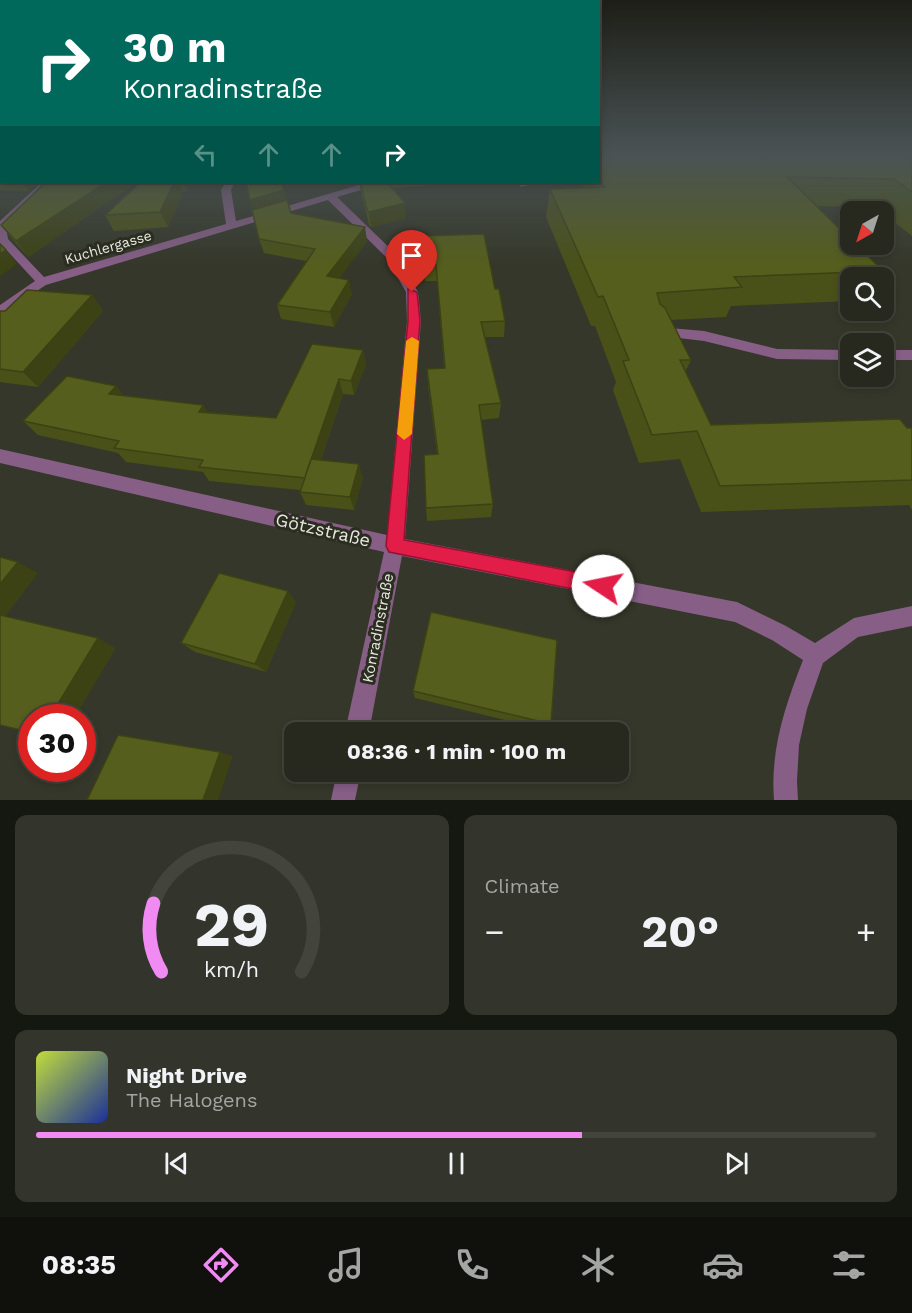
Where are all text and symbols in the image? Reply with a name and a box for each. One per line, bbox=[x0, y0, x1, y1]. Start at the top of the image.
text: 30 m bbox=[123, 23, 227, 72]
icon: right bbox=[24, 24, 102, 102]
text: Konradinstraße bbox=[123, 73, 323, 105]
icon: left bbox=[189, 138, 222, 171]
icon: ahead bbox=[252, 138, 285, 171]
icon: ahead bbox=[315, 138, 348, 171]
icon: right bbox=[378, 138, 411, 171]
north arrow bbox=[840, 201, 894, 255]
map controls bbox=[840, 201, 894, 387]
street label: Kuchlergasse bbox=[63, 227, 153, 267]
pin bbox=[386, 230, 437, 292]
icon: arrive bbox=[395, 239, 428, 272]
button: search bbox=[840, 267, 894, 321]
button: layers bbox=[840, 333, 894, 387]
street label: Götzstraße bbox=[274, 508, 373, 551]
position arrow bbox=[571, 554, 635, 618]
street label: Konradinstraße bbox=[359, 572, 397, 684]
speed limit sign: 30 bbox=[18, 704, 96, 782]
text: 08:36 · 1 min · 100 m bbox=[347, 739, 566, 764]
text: Climate bbox=[485, 874, 560, 898]
text: 29 bbox=[194, 888, 270, 961]
text: 20° bbox=[641, 905, 719, 958]
text: − bbox=[485, 912, 504, 951]
text: + bbox=[856, 912, 876, 951]
text: km/h bbox=[204, 957, 259, 982]
text: Night Drive bbox=[126, 1063, 247, 1088]
text: The Halogens bbox=[126, 1088, 258, 1112]
icon: previous bbox=[160, 1147, 193, 1180]
icon: pause bbox=[440, 1147, 473, 1180]
icon: next bbox=[720, 1147, 753, 1180]
icon: directions bbox=[200, 1244, 242, 1286]
icon: music bbox=[325, 1244, 367, 1286]
icon: phone bbox=[451, 1244, 493, 1286]
icon: climate bbox=[577, 1244, 619, 1286]
icon: car bbox=[702, 1244, 744, 1286]
icon: filters bbox=[828, 1244, 870, 1286]
text: 08:35 bbox=[42, 1249, 116, 1281]

